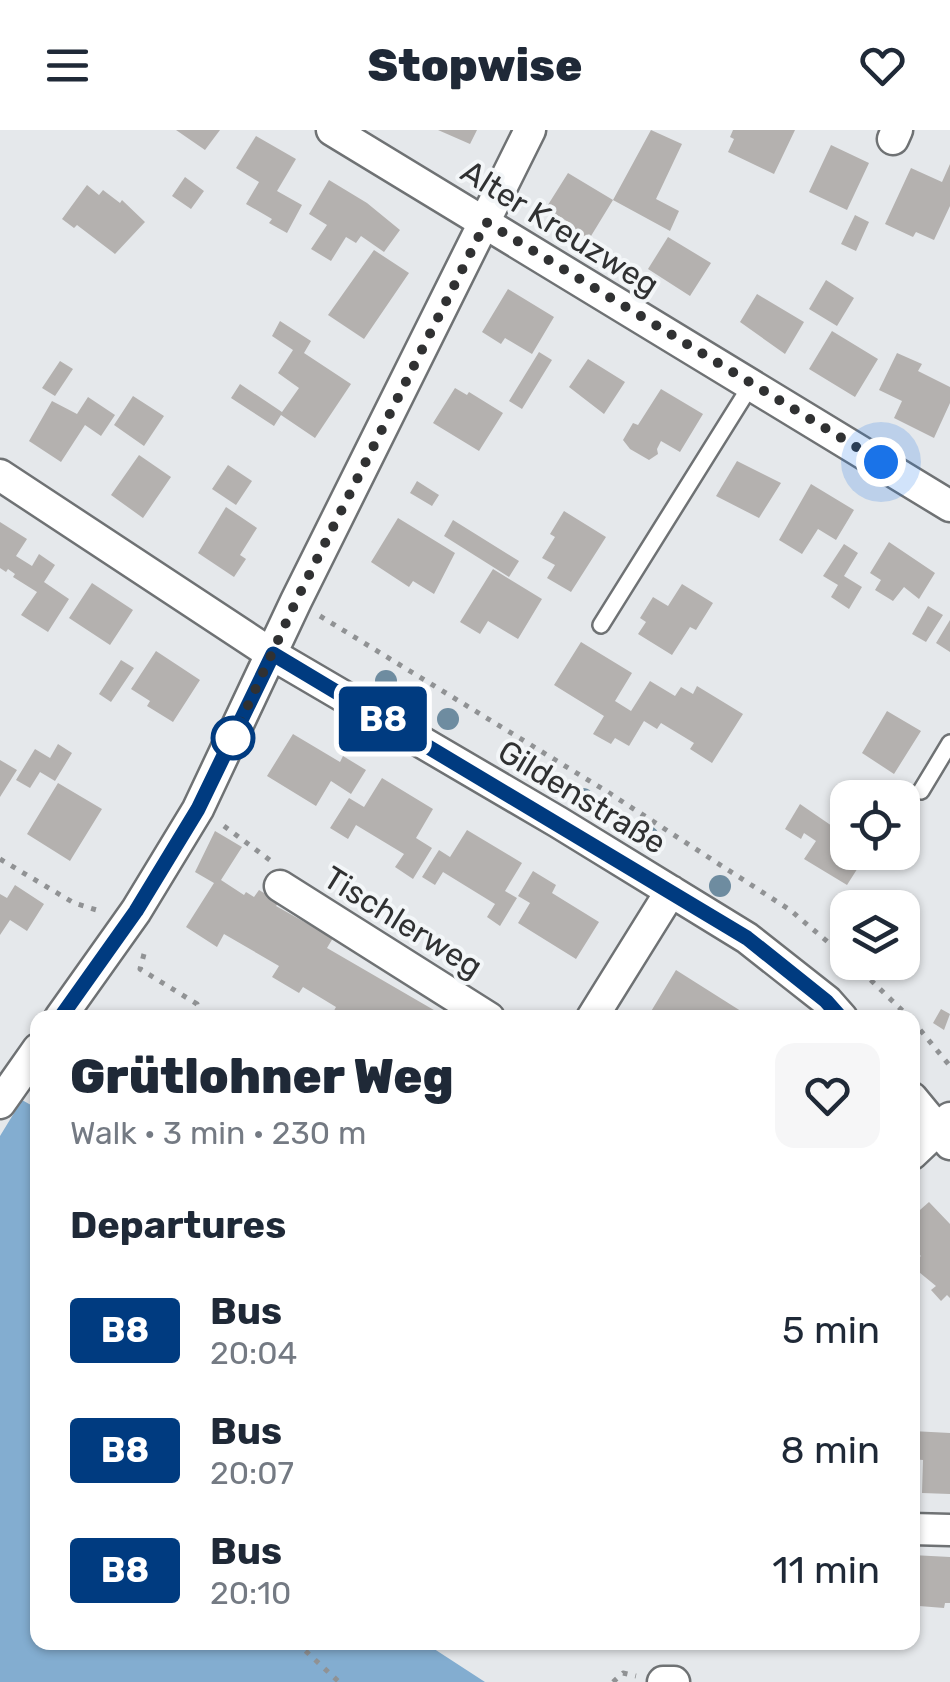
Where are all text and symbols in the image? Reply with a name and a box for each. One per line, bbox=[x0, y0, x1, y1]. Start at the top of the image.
icon: menu bbox=[40, 38, 95, 93]
icon: heart bbox=[855, 38, 910, 93]
text: Stopwise bbox=[368, 39, 582, 92]
street label: Alter Kreuzweg bbox=[454, 152, 666, 304]
your location bbox=[856, 437, 906, 487]
line badge: B8 bbox=[338, 686, 428, 752]
text: B8 bbox=[359, 698, 407, 740]
unlabelled marker bbox=[212, 717, 254, 759]
street label: Gildenstraße bbox=[491, 732, 673, 862]
map controls bbox=[830, 780, 920, 980]
button: locate bbox=[830, 780, 920, 870]
street label: Tischlerweg bbox=[317, 858, 489, 986]
button: layers bbox=[830, 890, 920, 980]
button: heart bbox=[775, 1043, 880, 1148]
text: Grütlohner Weg bbox=[70, 1048, 454, 1105]
text: Walk · 3 min · 230 m bbox=[70, 1114, 366, 1152]
text: Departures bbox=[70, 1202, 286, 1248]
text: Bus bbox=[210, 1288, 282, 1334]
text: 5 min bbox=[782, 1307, 880, 1353]
text: B8 bbox=[101, 1309, 149, 1351]
text: 20:04 bbox=[210, 1334, 298, 1372]
text: Bus bbox=[210, 1408, 282, 1454]
text: 8 min bbox=[781, 1427, 880, 1473]
text: B8 bbox=[101, 1429, 149, 1471]
text: 20:07 bbox=[210, 1454, 294, 1492]
text: Bus bbox=[210, 1528, 282, 1574]
text: 11 min bbox=[772, 1547, 880, 1593]
text: B8 bbox=[101, 1549, 149, 1591]
text: 20:10 bbox=[210, 1574, 291, 1612]

